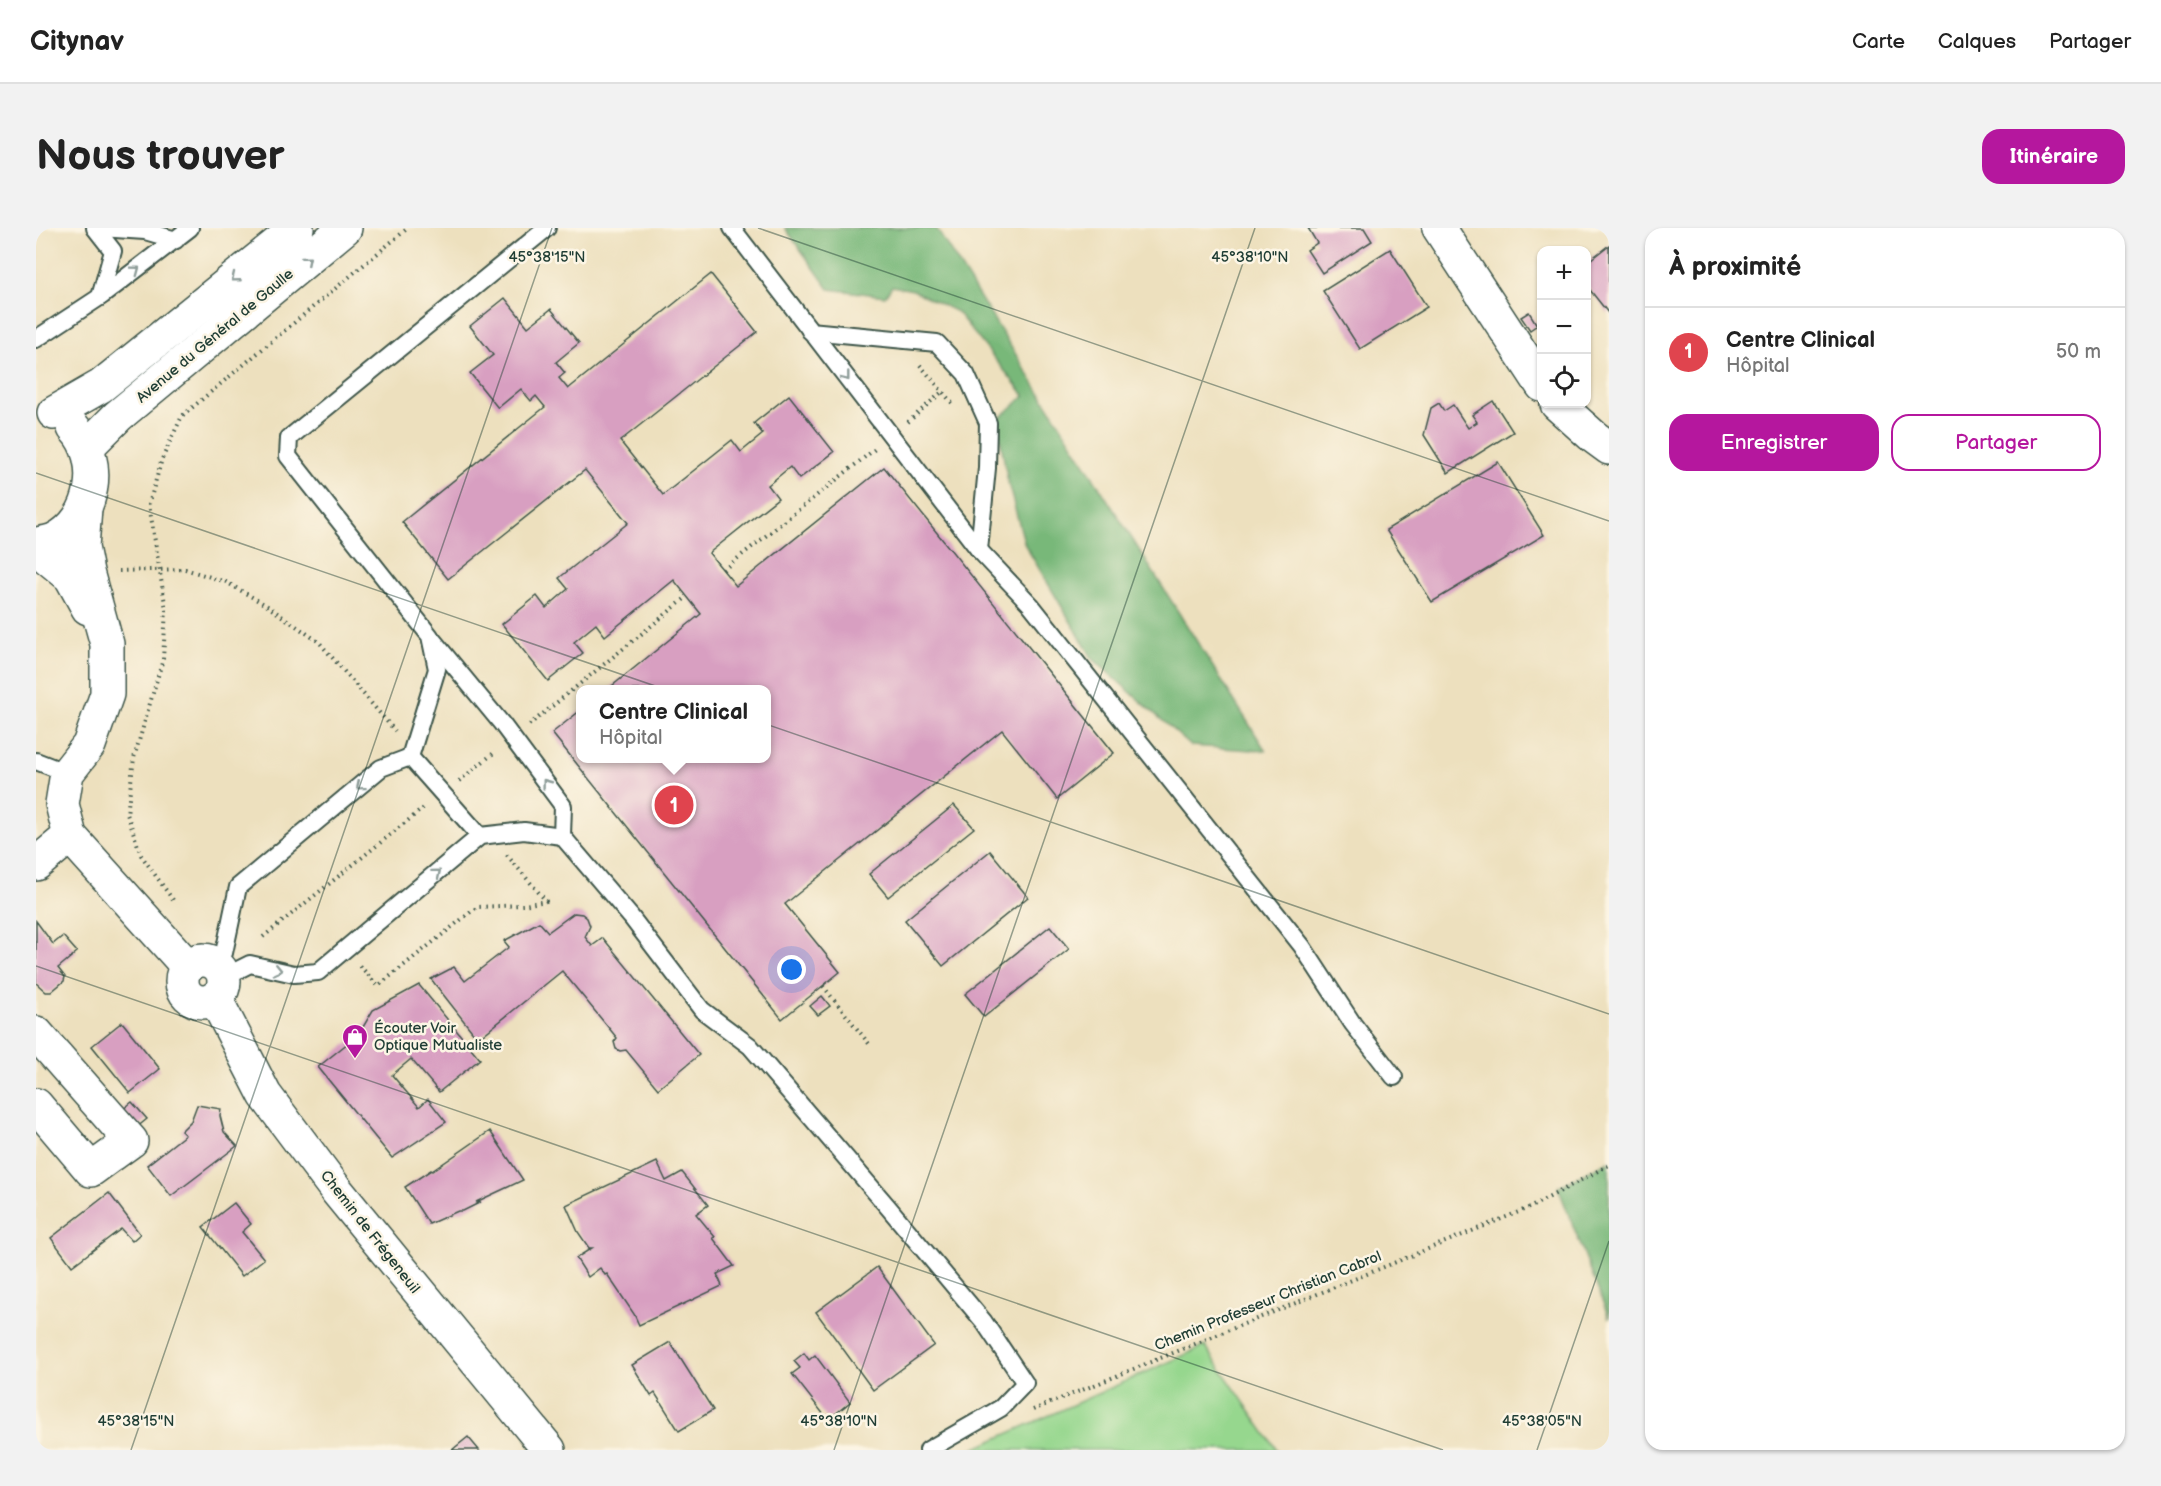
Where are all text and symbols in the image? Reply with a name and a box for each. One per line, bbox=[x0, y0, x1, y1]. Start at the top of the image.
text: Citynav bbox=[30, 25, 124, 58]
text: Carte bbox=[1852, 29, 1905, 54]
text: Calques bbox=[1938, 29, 2016, 54]
text: Partager bbox=[2049, 29, 2131, 54]
button: Itinéraire bbox=[1982, 129, 2125, 184]
text: Nous trouver bbox=[36, 131, 284, 182]
map controls bbox=[1537, 246, 1591, 408]
button: + bbox=[1537, 246, 1591, 300]
text: 45°38'15"N bbox=[508, 248, 586, 267]
text: 45°38'10"N bbox=[1211, 248, 1289, 267]
text: À proximité bbox=[1669, 252, 1801, 283]
one-way arrow bbox=[300, 256, 311, 267]
street label: Avenue du Général de Gaulle bbox=[133, 265, 298, 407]
one-way arrow bbox=[129, 266, 140, 277]
one-way arrow bbox=[231, 270, 242, 281]
button: − bbox=[1537, 300, 1591, 354]
text: Centre Clinical bbox=[1726, 327, 1875, 354]
text: 1 bbox=[1684, 340, 1693, 364]
text: 50 m bbox=[2056, 340, 2101, 364]
button: locate bbox=[1537, 354, 1591, 408]
text: Hôpital bbox=[1726, 354, 1790, 378]
one-way arrow bbox=[839, 370, 850, 381]
button: Enregistrer bbox=[1669, 414, 1879, 471]
button: Partager bbox=[1891, 414, 2101, 471]
popup bbox=[576, 685, 771, 763]
text: Centre Clinical bbox=[599, 699, 748, 726]
text: Hôpital bbox=[599, 726, 662, 750]
one-way arrow bbox=[356, 778, 367, 789]
one-way arrow bbox=[542, 779, 553, 790]
pin: 1 bbox=[654, 782, 694, 828]
one-way arrow bbox=[430, 869, 441, 880]
your location bbox=[777, 955, 806, 984]
one-way arrow bbox=[273, 963, 283, 976]
place label: Écouter Voir Optique Mutualiste bbox=[374, 1019, 502, 1055]
shop icon: Écouter Voir Optique Mutualiste bbox=[340, 1022, 370, 1060]
street label: Chemin de Frégeneuil bbox=[316, 1167, 424, 1297]
street label: Chemin Professeur Christian Cabrol bbox=[1152, 1247, 1384, 1355]
text: 45°38'15"N bbox=[97, 1412, 175, 1431]
text: 45°38'10"N bbox=[800, 1412, 878, 1431]
text: 45°38'05"N bbox=[1502, 1412, 1582, 1431]

